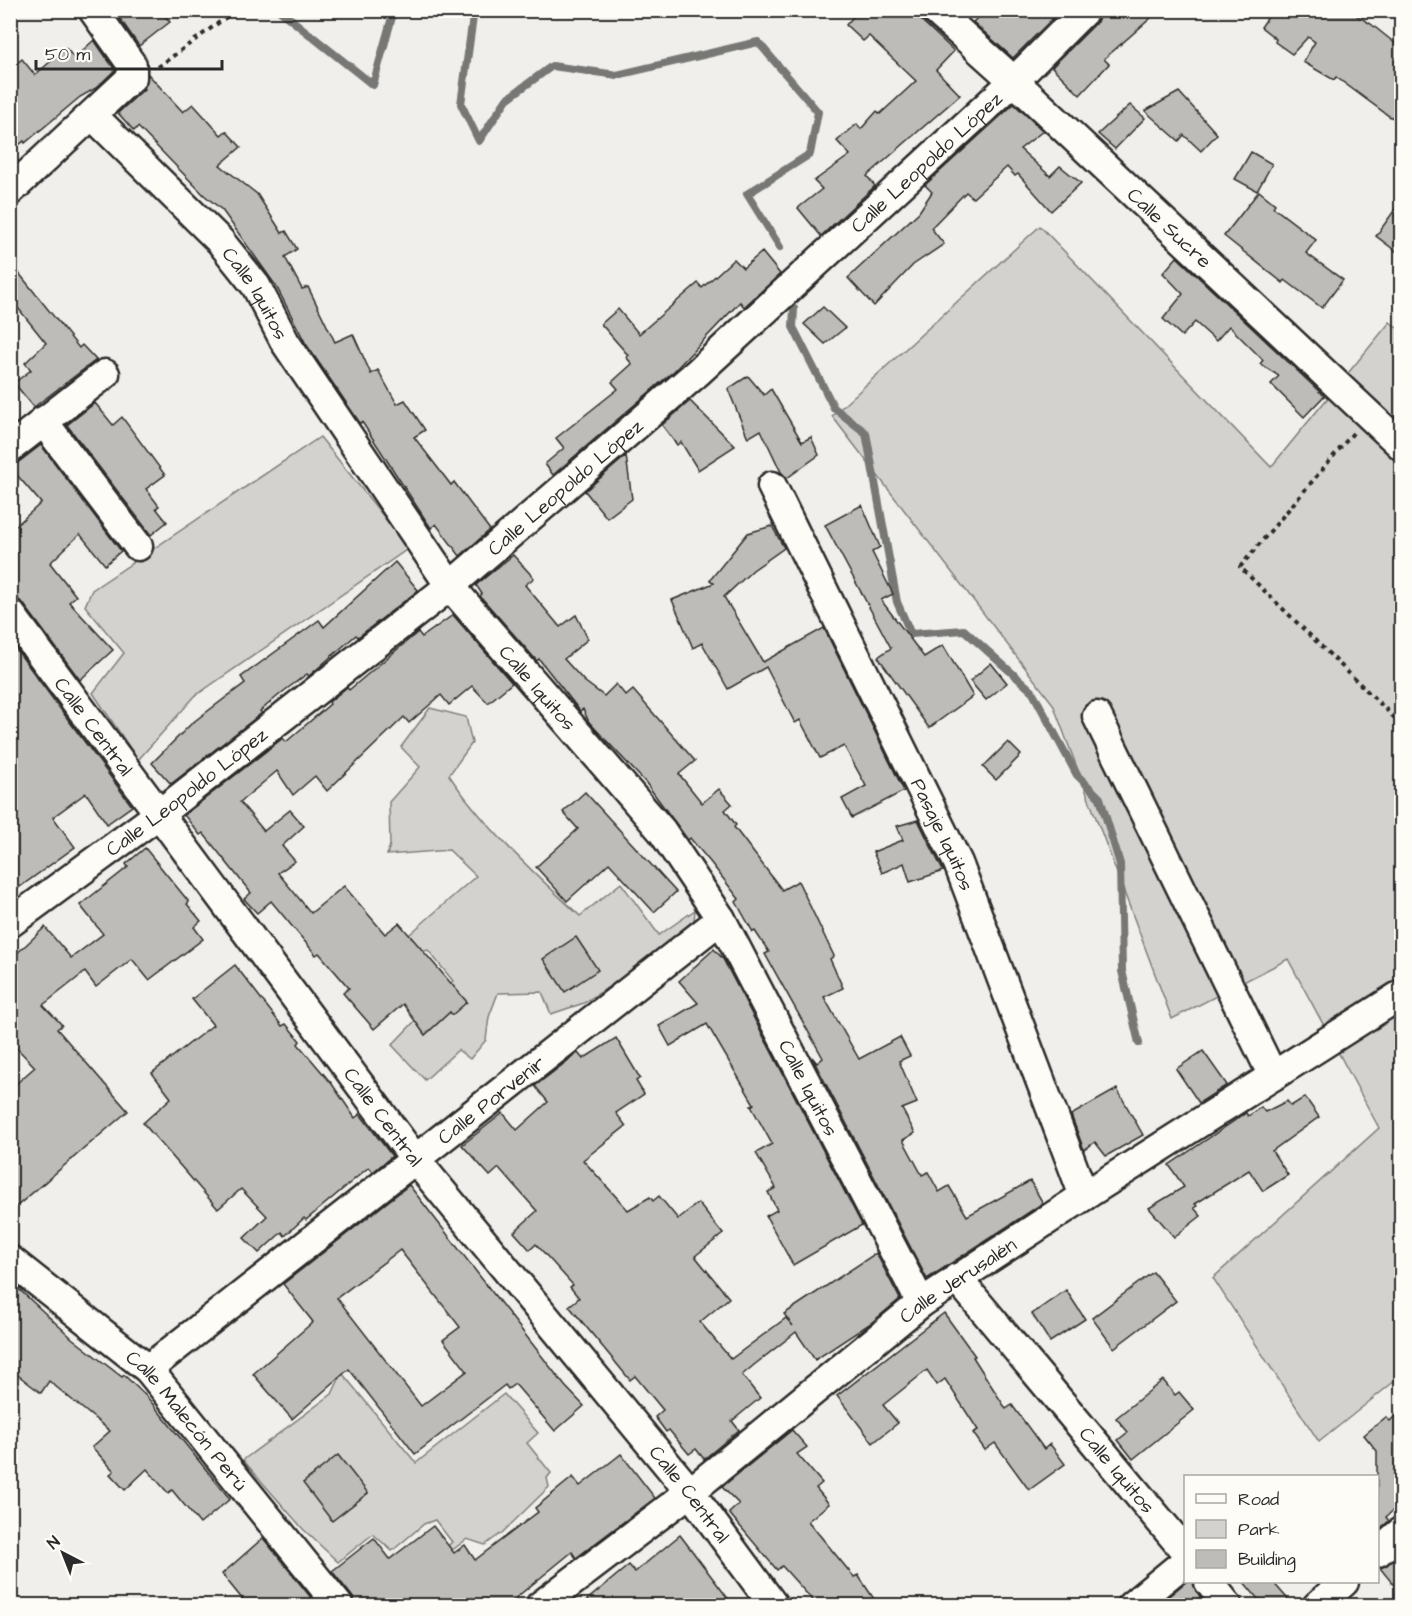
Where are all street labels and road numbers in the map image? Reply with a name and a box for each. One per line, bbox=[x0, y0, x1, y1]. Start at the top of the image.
street label: Calle Leopoldo López bbox=[845, 85, 1009, 240]
street label: Calle Sucre bbox=[1120, 181, 1218, 275]
street label: Calle Iquitos bbox=[215, 241, 294, 345]
street label: Calle Leopoldo López bbox=[482, 412, 649, 563]
street label: Calle Iquitos bbox=[492, 639, 582, 737]
street label: Calle Central bbox=[47, 672, 139, 782]
street label: Calle Leopoldo López bbox=[100, 721, 274, 864]
street label: Pasaje Iquitos bbox=[903, 774, 980, 895]
street label: Calle Iquitos bbox=[771, 1035, 845, 1141]
street label: Calle Porvenir bbox=[432, 1049, 551, 1152]
street label: Calle Central bbox=[337, 1062, 429, 1173]
street label: Calle Jerusalén bbox=[893, 1231, 1022, 1330]
street label: Calle Malecón Perú bbox=[120, 1344, 254, 1497]
street label: Calle Iquitos bbox=[1072, 1421, 1161, 1520]
street label: Calle Central bbox=[642, 1440, 736, 1549]

